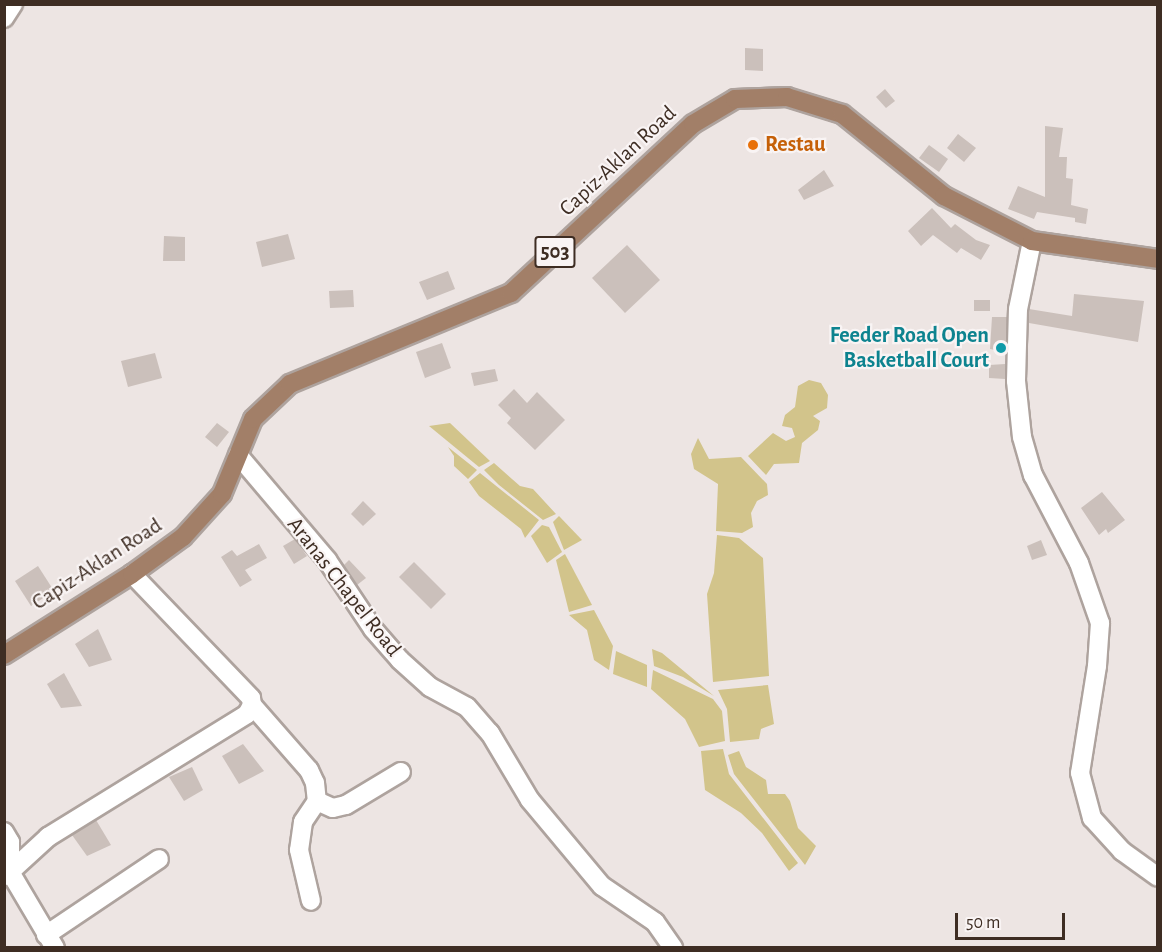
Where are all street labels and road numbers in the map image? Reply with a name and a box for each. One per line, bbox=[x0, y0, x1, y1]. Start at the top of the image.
street label: Capiz-Aklan Road bbox=[554, 100, 682, 222]
road number: 503 bbox=[534, 234, 576, 270]
street label: Capiz-Aklan Road bbox=[27, 512, 167, 616]
street label: Aranas Chapel Road bbox=[281, 512, 407, 662]

